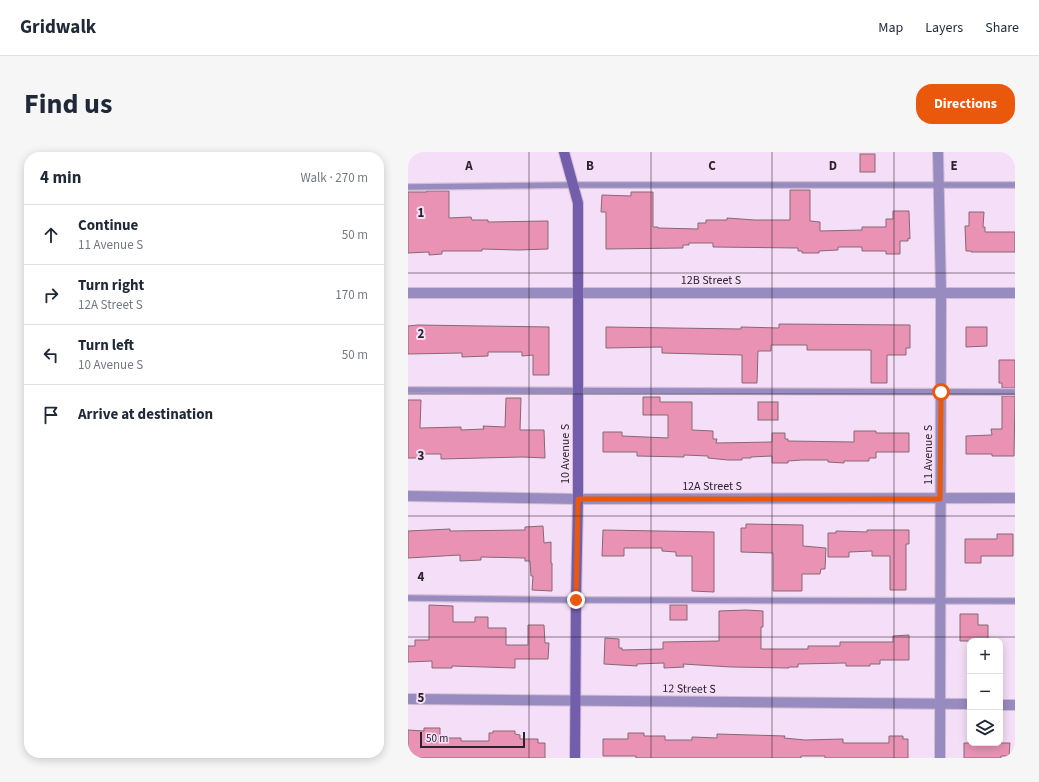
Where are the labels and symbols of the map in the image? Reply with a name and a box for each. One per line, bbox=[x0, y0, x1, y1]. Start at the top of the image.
text: A bbox=[464, 157, 473, 175]
text: B bbox=[586, 157, 594, 175]
text: C bbox=[708, 157, 716, 175]
text: D bbox=[829, 157, 837, 175]
text: E bbox=[950, 157, 958, 175]
text: 1 bbox=[418, 204, 425, 222]
street label: 12B Street S bbox=[681, 272, 741, 289]
text: 2 bbox=[418, 325, 425, 343]
route start bbox=[932, 383, 950, 401]
street label: 10 Avenue S bbox=[557, 424, 574, 484]
street label: 11 Avenue S bbox=[920, 425, 937, 485]
text: 3 bbox=[418, 447, 425, 465]
street label: 12A Street S bbox=[682, 478, 742, 495]
text: 4 bbox=[418, 568, 425, 586]
route end bbox=[567, 591, 585, 609]
street label: 12 Street S bbox=[662, 680, 716, 698]
text: 5 bbox=[418, 689, 425, 707]
scale bar bbox=[420, 730, 525, 749]

